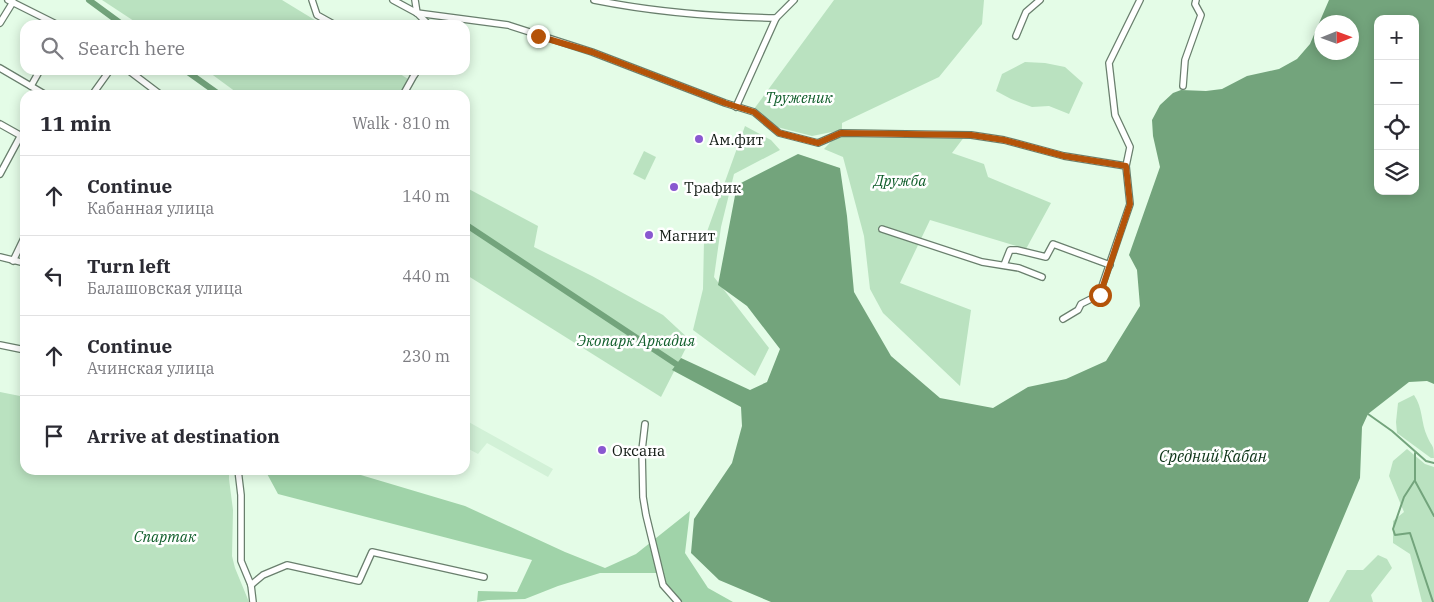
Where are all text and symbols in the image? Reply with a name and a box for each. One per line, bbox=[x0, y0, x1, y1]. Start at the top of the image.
north arrow bbox=[1314, 15, 1359, 60]
map controls bbox=[1374, 15, 1419, 195]
button: + bbox=[1374, 15, 1419, 60]
search box bbox=[20, 20, 470, 75]
route end bbox=[527, 25, 550, 48]
icon: search bbox=[38, 34, 66, 62]
text: Search here bbox=[78, 36, 185, 60]
button: − bbox=[1374, 60, 1419, 105]
park label: Труженик bbox=[765, 88, 834, 107]
button: locate bbox=[1374, 105, 1419, 150]
text: 11 min bbox=[40, 109, 111, 137]
text: Walk · 810 m bbox=[352, 113, 450, 133]
place label: Ам.фит bbox=[709, 130, 764, 149]
marker: Ам.фит bbox=[693, 133, 705, 145]
button: layers bbox=[1374, 150, 1419, 195]
park label: Дружба bbox=[872, 171, 927, 190]
text: Continue bbox=[87, 174, 172, 198]
place label: Трафик bbox=[684, 178, 741, 197]
marker: Трафик bbox=[668, 181, 680, 193]
icon: ahead bbox=[40, 182, 68, 210]
text: 140 m bbox=[402, 186, 450, 206]
text: Кабанная улица bbox=[87, 198, 214, 218]
place label: Магнит bbox=[659, 226, 715, 245]
marker: Магнит bbox=[643, 229, 655, 241]
text: Turn left bbox=[87, 254, 170, 278]
icon: left bbox=[40, 262, 68, 290]
text: 440 m bbox=[402, 266, 450, 286]
text: Балашовская улица bbox=[87, 278, 243, 298]
route start bbox=[1089, 284, 1112, 307]
park label: Экопарк Аркадия bbox=[577, 331, 695, 350]
text: Continue bbox=[87, 334, 172, 358]
icon: ahead bbox=[40, 342, 68, 370]
text: 230 m bbox=[402, 346, 450, 366]
text: Ачинская улица bbox=[87, 358, 214, 378]
icon: arrive bbox=[40, 422, 68, 450]
text: Arrive at destination bbox=[87, 424, 280, 448]
place label: Оксана bbox=[612, 441, 665, 460]
marker: Оксана bbox=[596, 444, 608, 456]
water label: Средний Кабан bbox=[1159, 446, 1267, 466]
park label: Спартак bbox=[134, 527, 197, 546]

